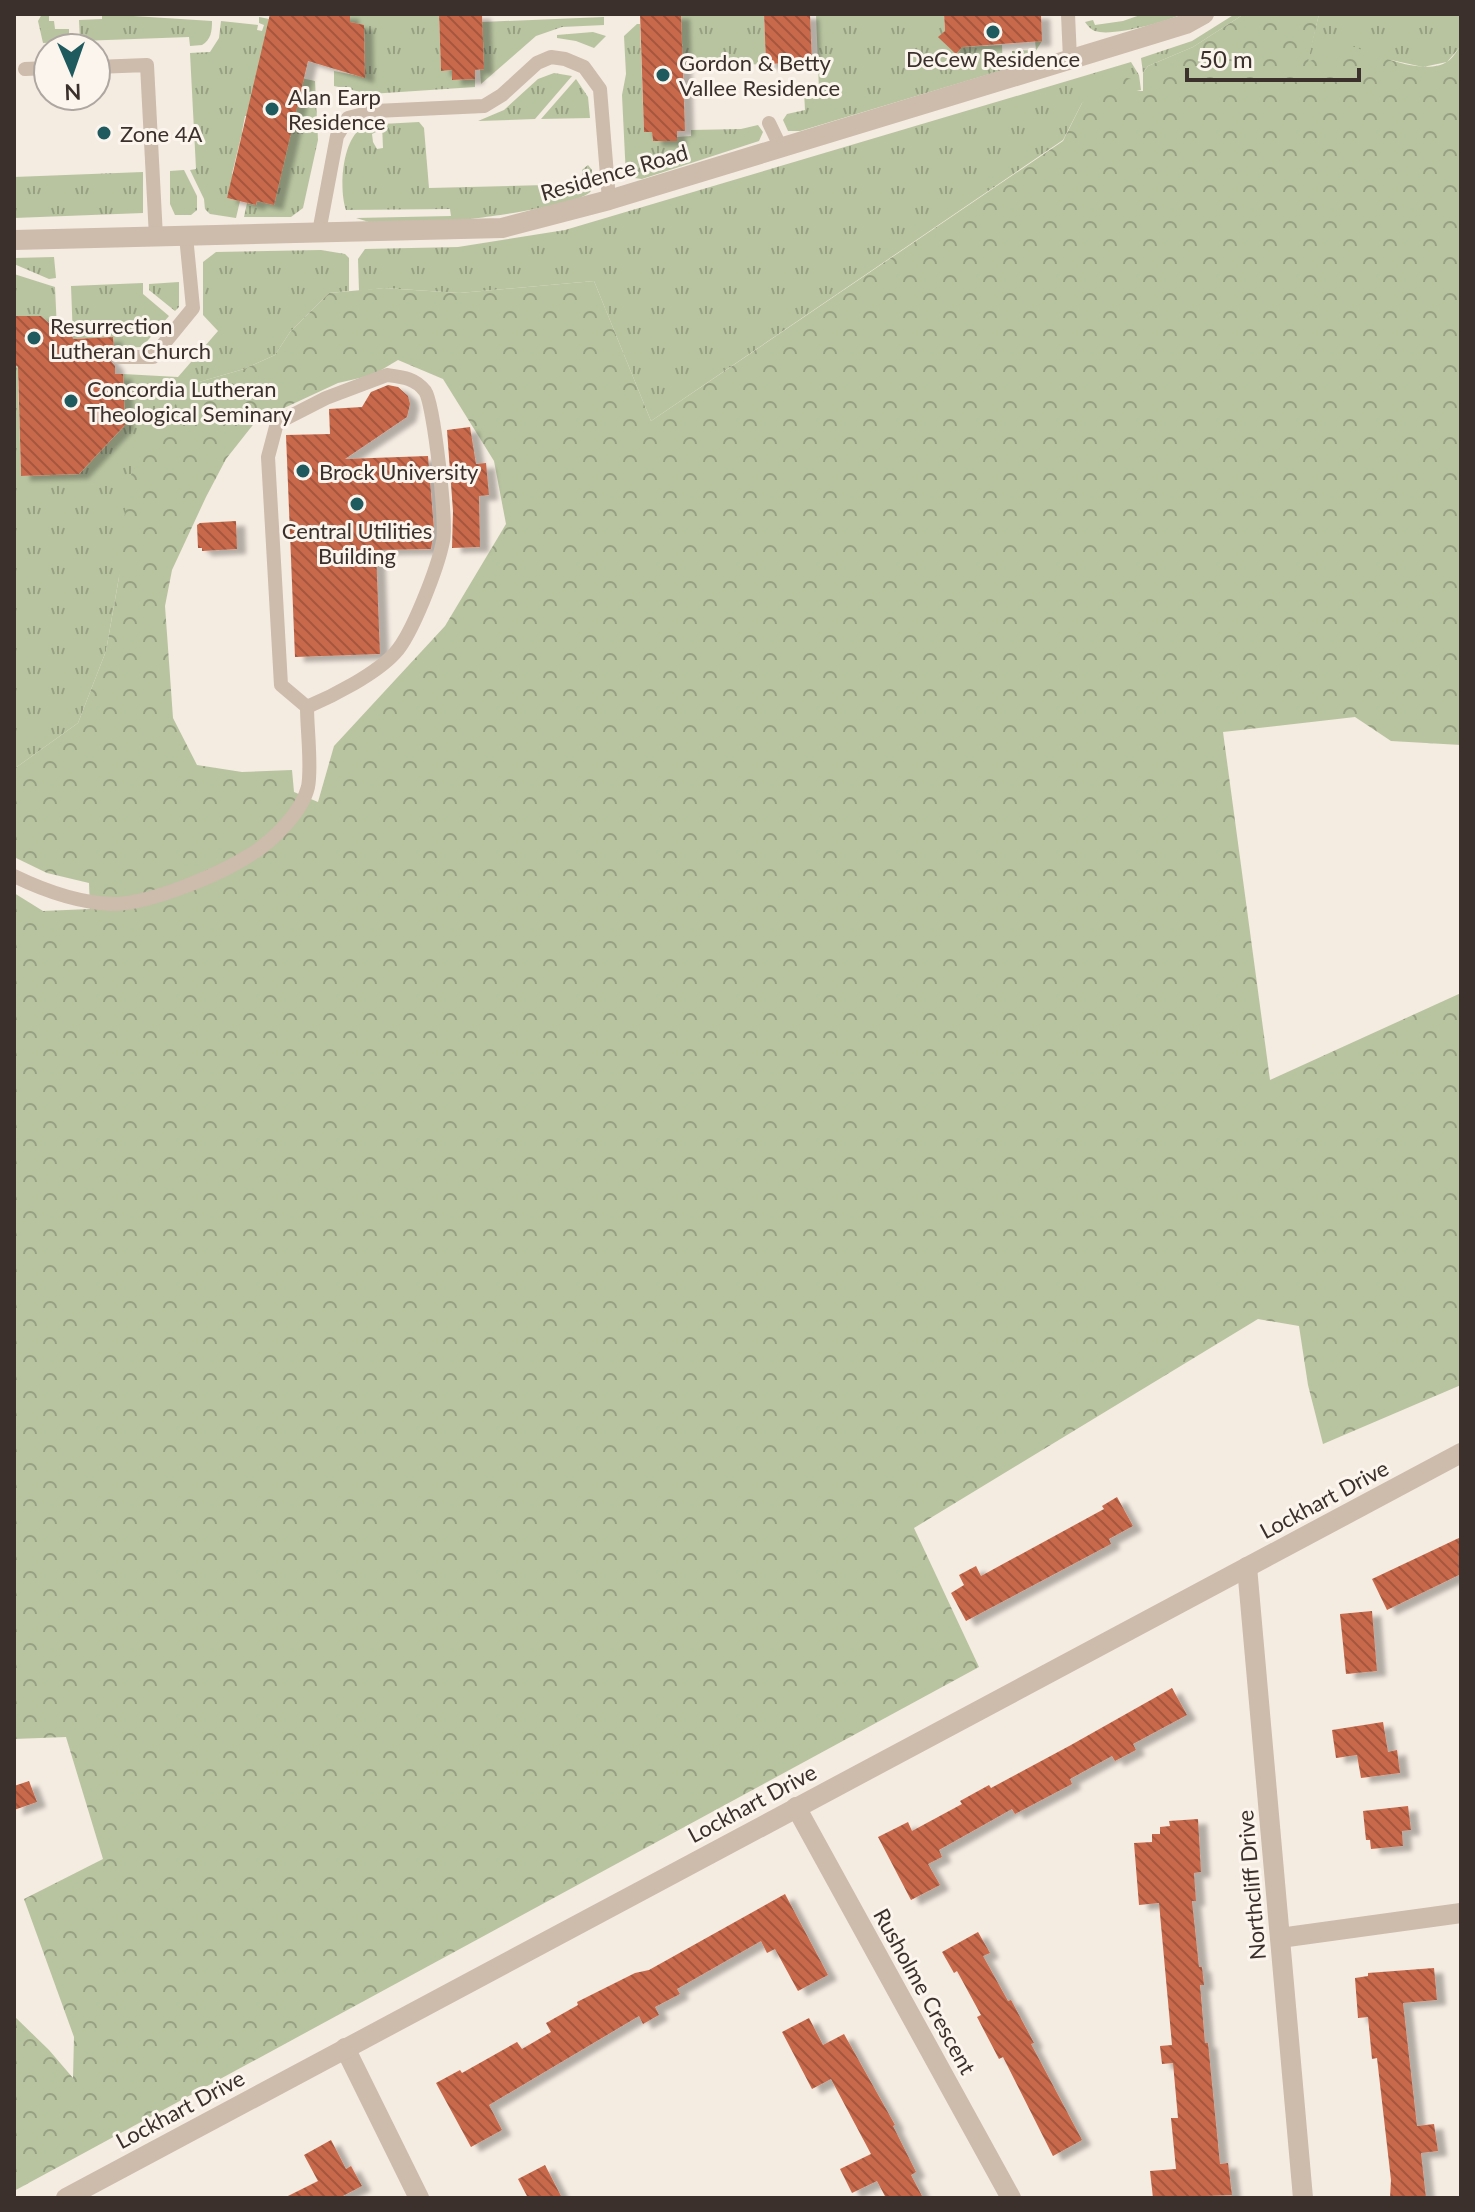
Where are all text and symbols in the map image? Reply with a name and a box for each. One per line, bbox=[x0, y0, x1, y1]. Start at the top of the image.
marker: DeCew Residence bbox=[984, 23, 1002, 41]
north arrow bbox=[32, 32, 112, 112]
scale bar bbox=[1187, 32, 1359, 82]
text: 50 m bbox=[1199, 44, 1253, 73]
place label: DeCew Residence bbox=[906, 45, 1080, 72]
place label: Gordon & Betty Vallee Residence bbox=[679, 49, 840, 101]
marker: Gordon & Betty Vallee Residence bbox=[654, 66, 672, 84]
text: N bbox=[64, 79, 82, 106]
place label: Alan Earp Residence bbox=[288, 83, 386, 135]
marker: Alan Earp Residence bbox=[263, 100, 281, 118]
place label: Zone 4A bbox=[120, 120, 202, 147]
marker: Zone 4A bbox=[95, 124, 113, 142]
street label: Residence Road bbox=[537, 138, 691, 206]
place label: Resurrection Lutheran Church bbox=[50, 312, 211, 364]
marker: Resurrection Lutheran Church bbox=[25, 329, 43, 347]
place label: Concordia Lutheran Theological Seminary bbox=[87, 375, 293, 427]
marker: Concordia Lutheran Theological Seminary bbox=[62, 392, 80, 410]
place label: Brock University bbox=[319, 458, 479, 485]
marker: Brock University bbox=[294, 462, 312, 480]
marker: Central Utilities Building bbox=[348, 495, 366, 513]
place label: Central Utilities Building bbox=[282, 517, 432, 569]
street label: Lockhart Drive bbox=[1255, 1454, 1393, 1544]
street label: Lockhart Drive bbox=[683, 1758, 821, 1848]
street label: Northcliff Drive bbox=[1231, 1809, 1271, 1961]
street label: Rusholme Crescent bbox=[868, 1903, 982, 2079]
street label: Lockhart Drive bbox=[111, 2064, 249, 2154]

